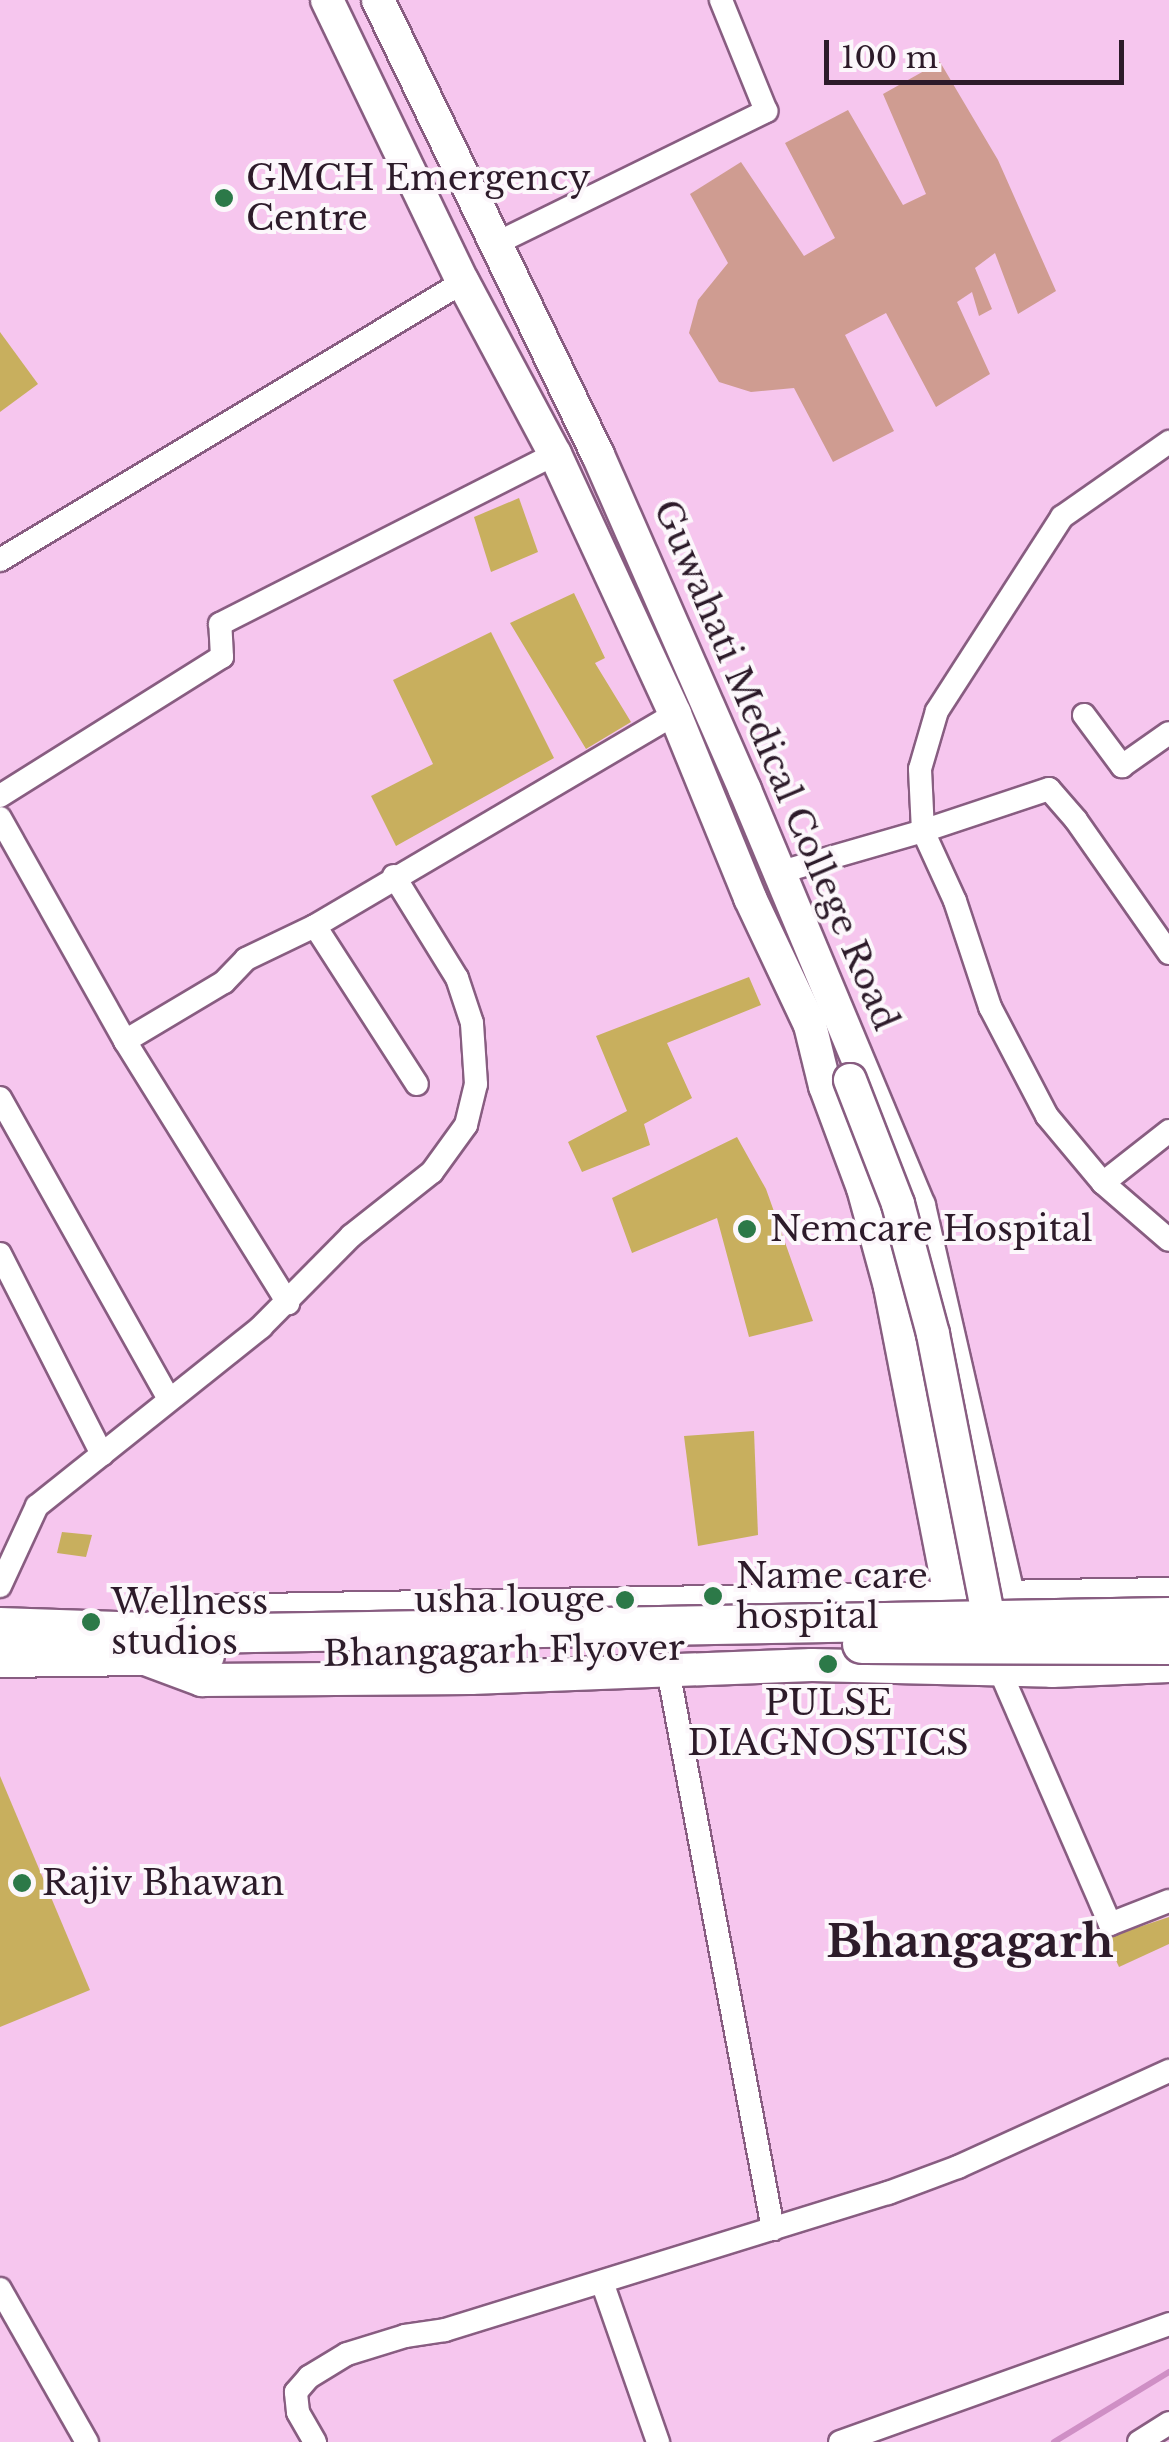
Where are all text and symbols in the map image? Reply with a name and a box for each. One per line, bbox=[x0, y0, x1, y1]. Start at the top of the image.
scale bar bbox=[829, 20, 1129, 82]
text: 100 m bbox=[841, 39, 938, 76]
place label: GMCH Emergency Centre bbox=[246, 157, 591, 239]
marker: GMCH Emergency Centre bbox=[211, 185, 237, 211]
street label: Guwahati Medical College Road bbox=[645, 494, 907, 1036]
place label: Nemcare Hospital bbox=[770, 1208, 1093, 1250]
marker: Nemcare Hospital bbox=[734, 1216, 760, 1242]
place label: Name care hospital bbox=[736, 1555, 928, 1637]
place label: usha louge bbox=[414, 1579, 605, 1621]
place label: Wellness studios bbox=[111, 1581, 268, 1663]
marker: Name care hospital bbox=[700, 1583, 726, 1609]
marker: usha louge bbox=[614, 1589, 636, 1611]
marker: Wellness studios bbox=[80, 1611, 102, 1633]
street label: Bhangagarh Flyover bbox=[323, 1627, 685, 1675]
marker: PULSE DIAGNOSTICS bbox=[815, 1651, 841, 1677]
place label: PULSE DIAGNOSTICS bbox=[687, 1682, 969, 1764]
place label: Rajiv Bhawan bbox=[42, 1862, 285, 1904]
marker: Rajiv Bhawan bbox=[11, 1872, 33, 1894]
district label: Bhangagarh bbox=[826, 1915, 1114, 1969]

